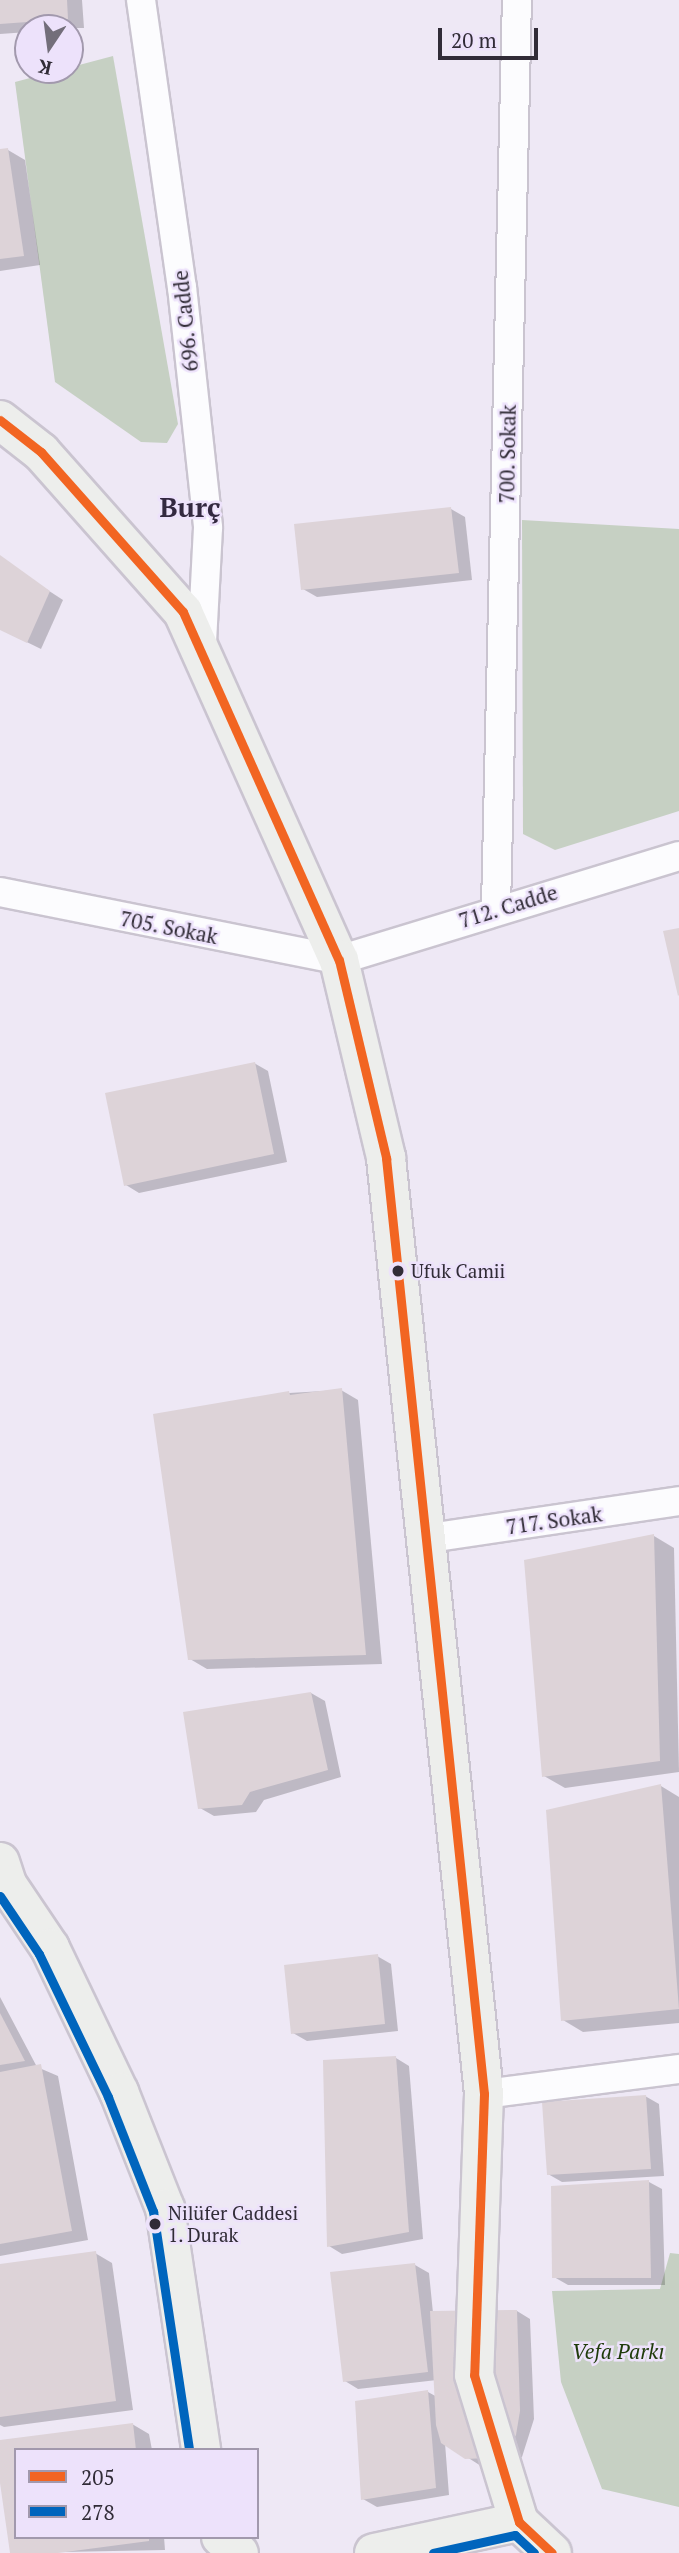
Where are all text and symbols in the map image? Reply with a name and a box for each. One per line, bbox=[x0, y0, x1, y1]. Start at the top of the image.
north arrow bbox=[14, 14, 84, 84]
scale bar bbox=[441, 14, 541, 58]
text: 20 m bbox=[451, 26, 497, 54]
text: K bbox=[35, 54, 54, 82]
street label: 696. Cadde bbox=[167, 269, 203, 373]
street label: 700. Sokak bbox=[494, 404, 520, 504]
district label: Burç bbox=[159, 490, 221, 524]
street label: 712. Cadde bbox=[455, 879, 561, 933]
street label: 705. Sokak bbox=[118, 905, 220, 949]
place label: Ufuk Camii bbox=[411, 1260, 505, 1282]
marker: Ufuk Camii bbox=[391, 1264, 405, 1278]
street label: 717. Sokak bbox=[504, 1501, 604, 1539]
place label: Nilüfer Caddesi 1. Durak bbox=[168, 2202, 298, 2246]
marker: Nilüfer Caddesi 1. Durak bbox=[148, 2217, 162, 2231]
park label: Vefa Parkı bbox=[572, 2338, 664, 2364]
legend bbox=[14, 2448, 259, 2539]
text: 205 bbox=[81, 2463, 115, 2491]
text: 278 bbox=[81, 2498, 115, 2526]

